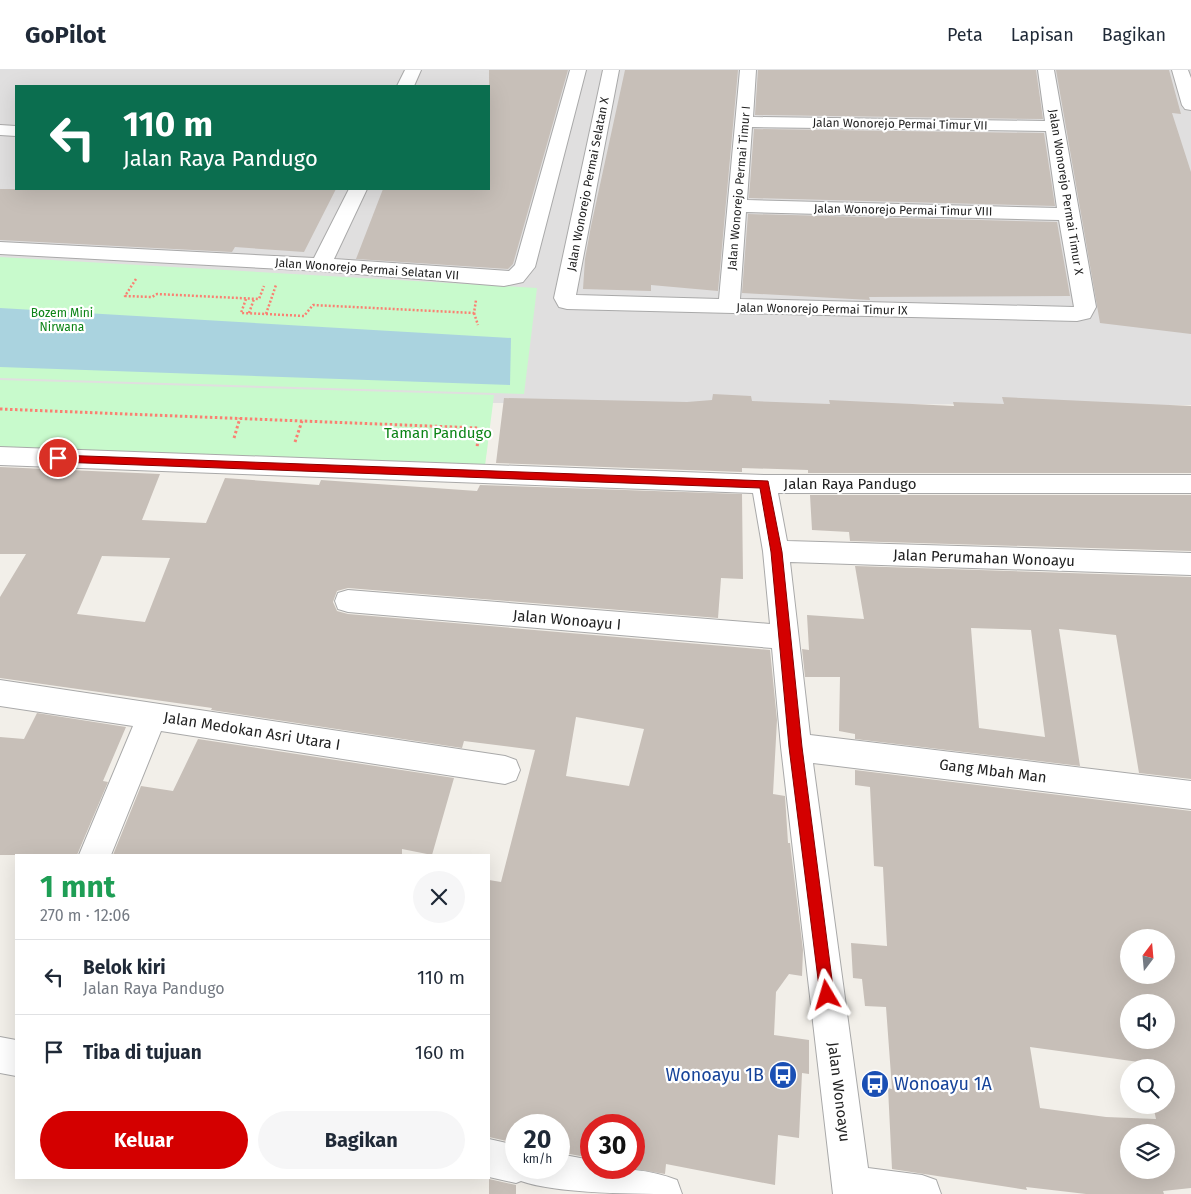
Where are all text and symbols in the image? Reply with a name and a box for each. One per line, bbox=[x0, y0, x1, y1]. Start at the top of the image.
text: GoPilot bbox=[25, 21, 106, 49]
text: Peta bbox=[947, 24, 983, 46]
text: Lapisan bbox=[1011, 24, 1074, 46]
text: Bagikan bbox=[1102, 24, 1166, 46]
street label: Jalan Wonorejo Permai Selatan X bbox=[564, 95, 612, 272]
text: 110 m bbox=[123, 103, 213, 145]
icon: left bbox=[40, 105, 105, 170]
street label: Jalan Wonorejo Permai Timur I bbox=[725, 105, 753, 271]
street label: Jalan Wonorejo Permai Timur X bbox=[1046, 108, 1086, 276]
street label: Jalan Wonorejo Permai Timur VII bbox=[812, 115, 988, 133]
text: Jalan Raya Pandugo bbox=[123, 145, 318, 172]
street label: Jalan Wonorejo Permai Timur VIII bbox=[814, 201, 992, 219]
street label: Jalan Wonorejo Permai Selatan VII bbox=[275, 256, 459, 282]
street label: Jalan Wonorejo Permai Timur IX bbox=[736, 301, 908, 318]
park label: Bozem Mini Nirwana bbox=[31, 306, 93, 334]
park label: Taman Pandugo bbox=[384, 424, 492, 442]
pin bbox=[37, 437, 79, 479]
icon: arrive bbox=[44, 444, 72, 472]
street label: Jalan Raya Pandugo bbox=[784, 475, 916, 493]
street label: Jalan Perumahan Wonoayu bbox=[893, 546, 1075, 570]
street label: Jalan Wonoayu I bbox=[512, 606, 622, 634]
street label: Jalan Medokan Asri Utara I bbox=[162, 708, 342, 754]
street label: Gang Mbah Man bbox=[938, 755, 1048, 787]
text: 1 mnt bbox=[40, 869, 115, 905]
button: close bbox=[413, 871, 465, 923]
text: 270 m · 12:06 bbox=[40, 906, 130, 925]
north arrow bbox=[1120, 929, 1175, 984]
map controls bbox=[1120, 929, 1175, 1179]
text: Belok kiri bbox=[83, 956, 166, 979]
icon: left bbox=[40, 963, 68, 991]
text: 110 m bbox=[417, 966, 465, 989]
position arrow bbox=[800, 968, 852, 1020]
text: Jalan Raya Pandugo bbox=[83, 979, 225, 998]
button: sound bbox=[1120, 994, 1175, 1049]
icon: arrive bbox=[40, 1038, 68, 1066]
text: Tiba di tujuan bbox=[83, 1041, 202, 1064]
text: 160 m bbox=[415, 1041, 465, 1064]
street label: Jalan Wonoayu bbox=[824, 1041, 854, 1143]
button: search bbox=[1120, 1059, 1175, 1114]
bus stop icon: Wonoayu 1B bbox=[768, 1060, 798, 1090]
place label: Wonoayu 1B bbox=[666, 1064, 764, 1086]
bus stop icon: Wonoayu 1A bbox=[860, 1069, 890, 1099]
place label: Wonoayu 1A bbox=[894, 1073, 992, 1095]
button: Keluar bbox=[40, 1111, 248, 1169]
button: Bagikan bbox=[258, 1111, 465, 1169]
speed limit sign: 30 bbox=[580, 1114, 645, 1179]
button: layers bbox=[1120, 1124, 1175, 1179]
text: 20 bbox=[524, 1125, 551, 1155]
text: km/h bbox=[523, 1152, 552, 1166]

